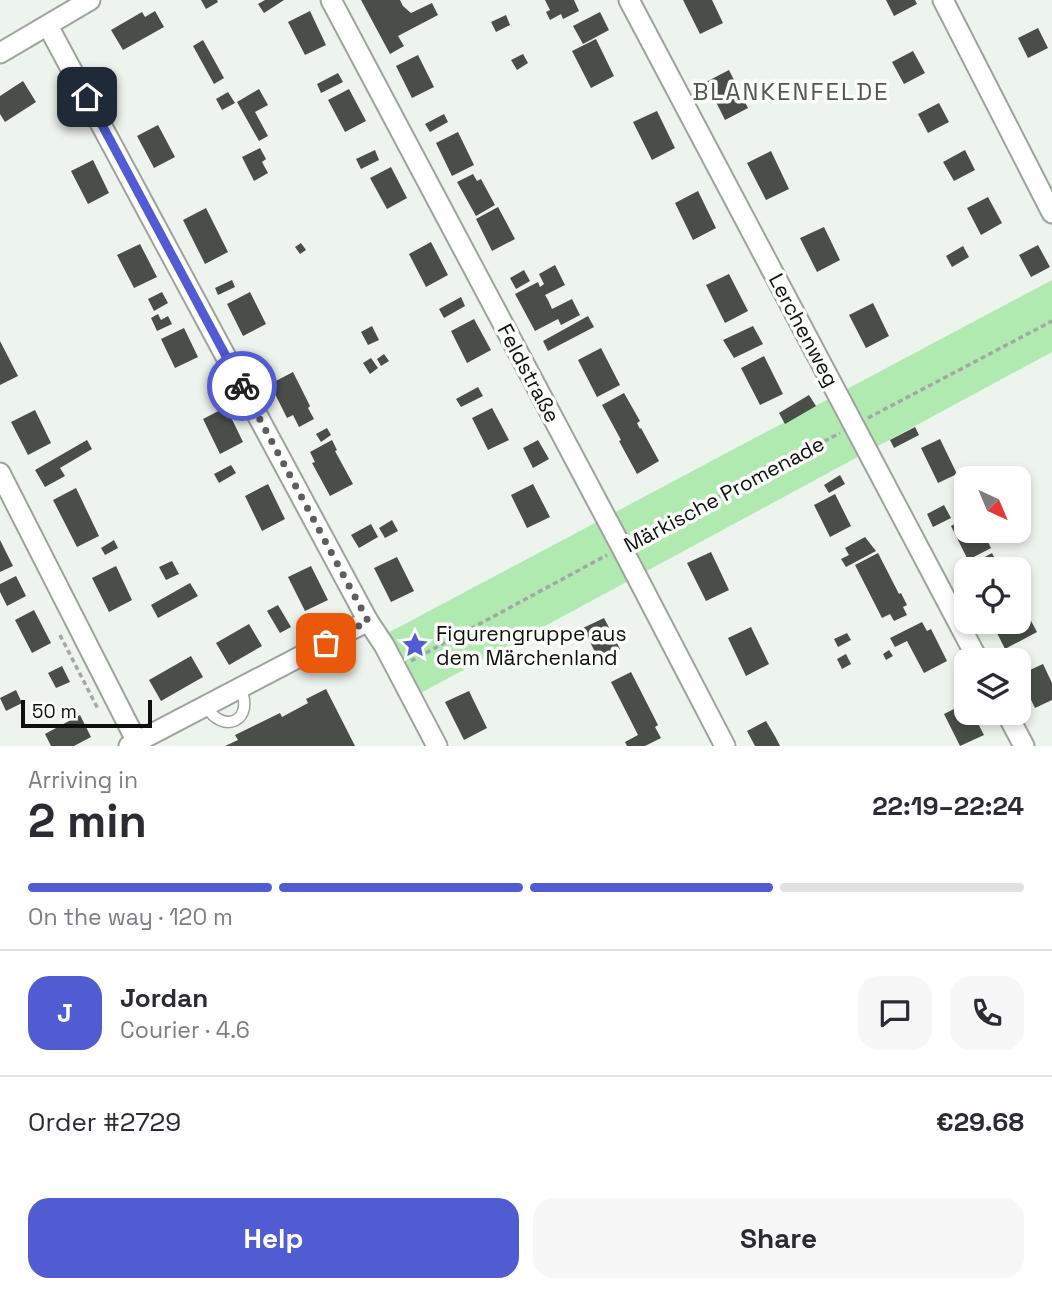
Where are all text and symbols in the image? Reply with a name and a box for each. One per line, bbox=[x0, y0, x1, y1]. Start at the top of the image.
pin bbox=[57, 67, 117, 127]
district label: BLANKENFELDE bbox=[692, 76, 890, 107]
icon: home bbox=[68, 78, 106, 116]
street label: Lerchenweg bbox=[763, 269, 845, 391]
street label: Feldstraße bbox=[492, 319, 566, 427]
courier bbox=[207, 351, 277, 421]
icon: bike bbox=[223, 367, 261, 405]
street label: Märkische Promenade bbox=[619, 430, 829, 558]
north arrow bbox=[954, 466, 1031, 542]
map controls bbox=[954, 466, 1031, 725]
button: locate bbox=[954, 557, 1031, 634]
pin bbox=[296, 613, 356, 673]
place label: Figurengruppe aus dem Märchenland bbox=[436, 620, 627, 671]
icon: bag bbox=[307, 624, 345, 662]
place icon: Figurengruppe aus dem Märchenland bbox=[400, 630, 430, 660]
button: layers bbox=[954, 648, 1031, 725]
scale bar bbox=[21, 697, 152, 729]
text: 50 m bbox=[32, 699, 77, 724]
text: Arriving in bbox=[28, 765, 138, 795]
text: 22:19–22:24 bbox=[872, 789, 1024, 823]
text: 2 min bbox=[28, 792, 147, 850]
text: On the way · 120 m bbox=[28, 902, 233, 932]
button: chat bbox=[858, 976, 932, 1050]
button: phone bbox=[950, 976, 1024, 1050]
text: Jordan bbox=[120, 981, 208, 1015]
text: J bbox=[57, 996, 73, 1030]
text: Courier · 4.6 bbox=[120, 1015, 250, 1045]
text: Order #2729 bbox=[28, 1105, 181, 1139]
text: €29.68 bbox=[936, 1105, 1024, 1139]
button: Help bbox=[28, 1198, 519, 1278]
button: Share bbox=[533, 1198, 1024, 1278]

